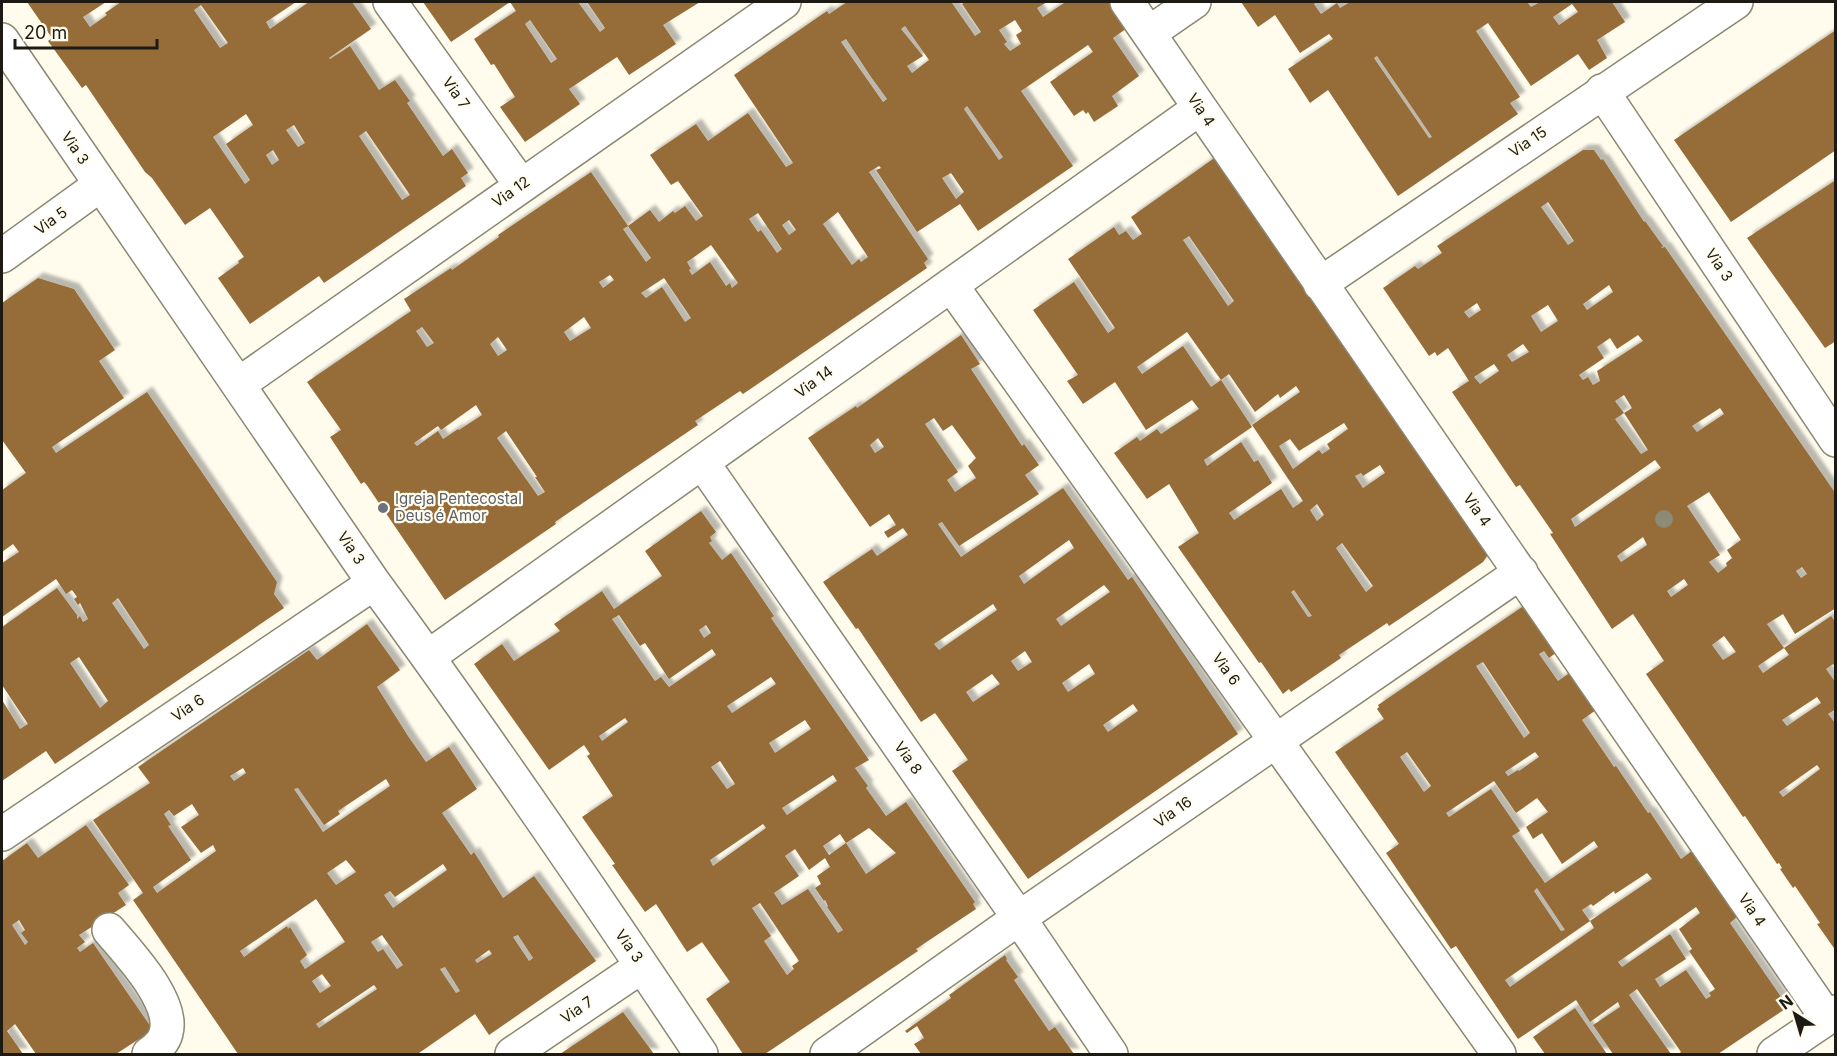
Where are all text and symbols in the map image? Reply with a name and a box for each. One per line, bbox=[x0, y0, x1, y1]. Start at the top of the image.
scale bar bbox=[15, 12, 158, 50]
text: 20 m bbox=[24, 22, 67, 43]
street label: Via 7 bbox=[439, 73, 474, 113]
street label: Via 4 bbox=[1183, 89, 1219, 130]
street label: Via 15 bbox=[1505, 122, 1550, 161]
street label: Via 3 bbox=[58, 128, 93, 168]
street label: Via 12 bbox=[488, 172, 533, 211]
street label: Via 5 bbox=[31, 202, 71, 239]
street label: Via 3 bbox=[1702, 245, 1737, 285]
street label: Via 14 bbox=[791, 361, 836, 402]
place label: Igreja Pentecostal Deus é Amor bbox=[395, 489, 522, 525]
street label: Via 4 bbox=[1459, 489, 1496, 530]
marker: Igreja Pentecostal Deus é Amor bbox=[376, 501, 390, 515]
street label: Via 3 bbox=[334, 528, 369, 568]
street label: Via 6 bbox=[1208, 649, 1245, 689]
street label: Via 6 bbox=[168, 690, 208, 726]
street label: Via 8 bbox=[890, 738, 926, 778]
street label: Via 16 bbox=[1150, 792, 1195, 831]
street label: Via 4 bbox=[1734, 889, 1770, 930]
street label: Via 3 bbox=[611, 926, 647, 966]
north arrow bbox=[1765, 984, 1825, 1044]
text: N bbox=[1775, 990, 1797, 1014]
street label: Via 7 bbox=[557, 992, 597, 1027]

